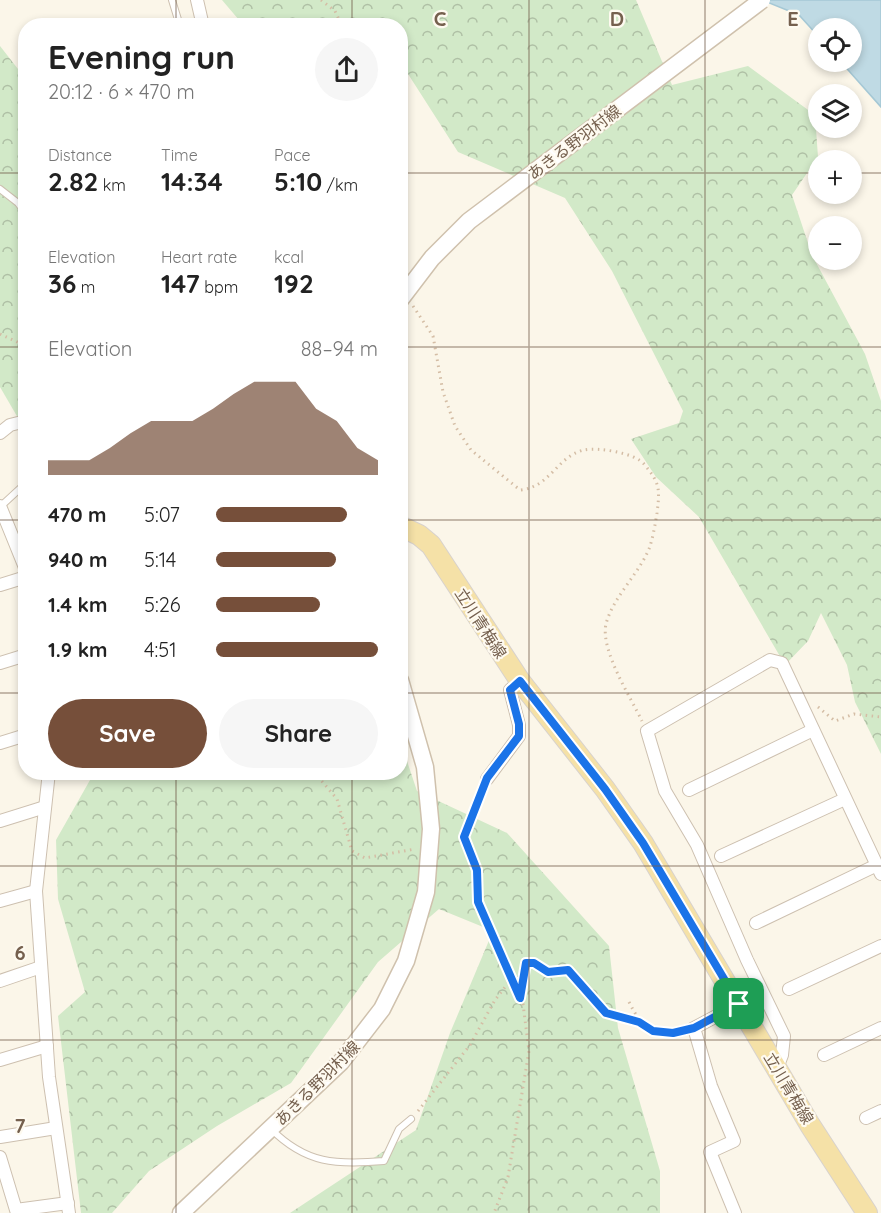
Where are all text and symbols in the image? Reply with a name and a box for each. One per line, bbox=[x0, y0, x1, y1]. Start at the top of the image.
text: C bbox=[434, 6, 447, 31]
text: D bbox=[610, 6, 624, 31]
text: E bbox=[787, 6, 799, 31]
map controls bbox=[808, 18, 862, 270]
button: locate bbox=[808, 18, 862, 72]
text: Evening run bbox=[48, 36, 235, 77]
button: share bbox=[315, 38, 378, 101]
text: 20:12 · 6 × 470 m bbox=[48, 79, 195, 104]
button: layers bbox=[808, 84, 862, 138]
street label: あきる野羽村線 bbox=[523, 100, 625, 184]
text: Distance bbox=[48, 145, 112, 165]
text: Time bbox=[161, 145, 198, 165]
text: Pace bbox=[274, 145, 310, 165]
button: + bbox=[808, 150, 862, 204]
text: 2.82 bbox=[48, 165, 98, 198]
text: 14:34 bbox=[161, 165, 223, 198]
text: 5:10 bbox=[274, 165, 322, 198]
text: km bbox=[98, 175, 126, 195]
text: /km bbox=[322, 175, 358, 195]
button: − bbox=[808, 216, 862, 270]
text: Elevation bbox=[48, 247, 115, 267]
text: Heart rate bbox=[161, 247, 237, 267]
text: kcal bbox=[274, 247, 304, 267]
text: 36 bbox=[48, 267, 76, 300]
text: 147 bbox=[161, 267, 200, 300]
text: 192 bbox=[274, 267, 314, 300]
text: m bbox=[76, 277, 95, 297]
text: bpm bbox=[200, 277, 238, 297]
text: Elevation bbox=[48, 336, 132, 361]
text: 88–94 m bbox=[301, 336, 378, 361]
text: 470 m bbox=[48, 502, 106, 527]
text: 5:07 bbox=[144, 502, 180, 527]
text: 940 m bbox=[48, 547, 107, 572]
text: 5:14 bbox=[144, 547, 176, 572]
street label: 立川青梅線 bbox=[451, 584, 511, 662]
text: 1.4 km bbox=[48, 592, 107, 617]
text: 5:26 bbox=[144, 592, 180, 617]
text: 1.9 km bbox=[48, 637, 108, 662]
text: 4:51 bbox=[144, 637, 177, 662]
button: Save bbox=[48, 699, 207, 768]
button: Share bbox=[219, 699, 378, 768]
text: 6 bbox=[14, 940, 26, 965]
pin bbox=[713, 978, 764, 1029]
icon: arrive bbox=[722, 987, 755, 1020]
street label: あきる野羽村線 bbox=[270, 1036, 364, 1130]
street label: 立川青梅線 bbox=[760, 1049, 818, 1127]
text: 7 bbox=[15, 1113, 26, 1138]

